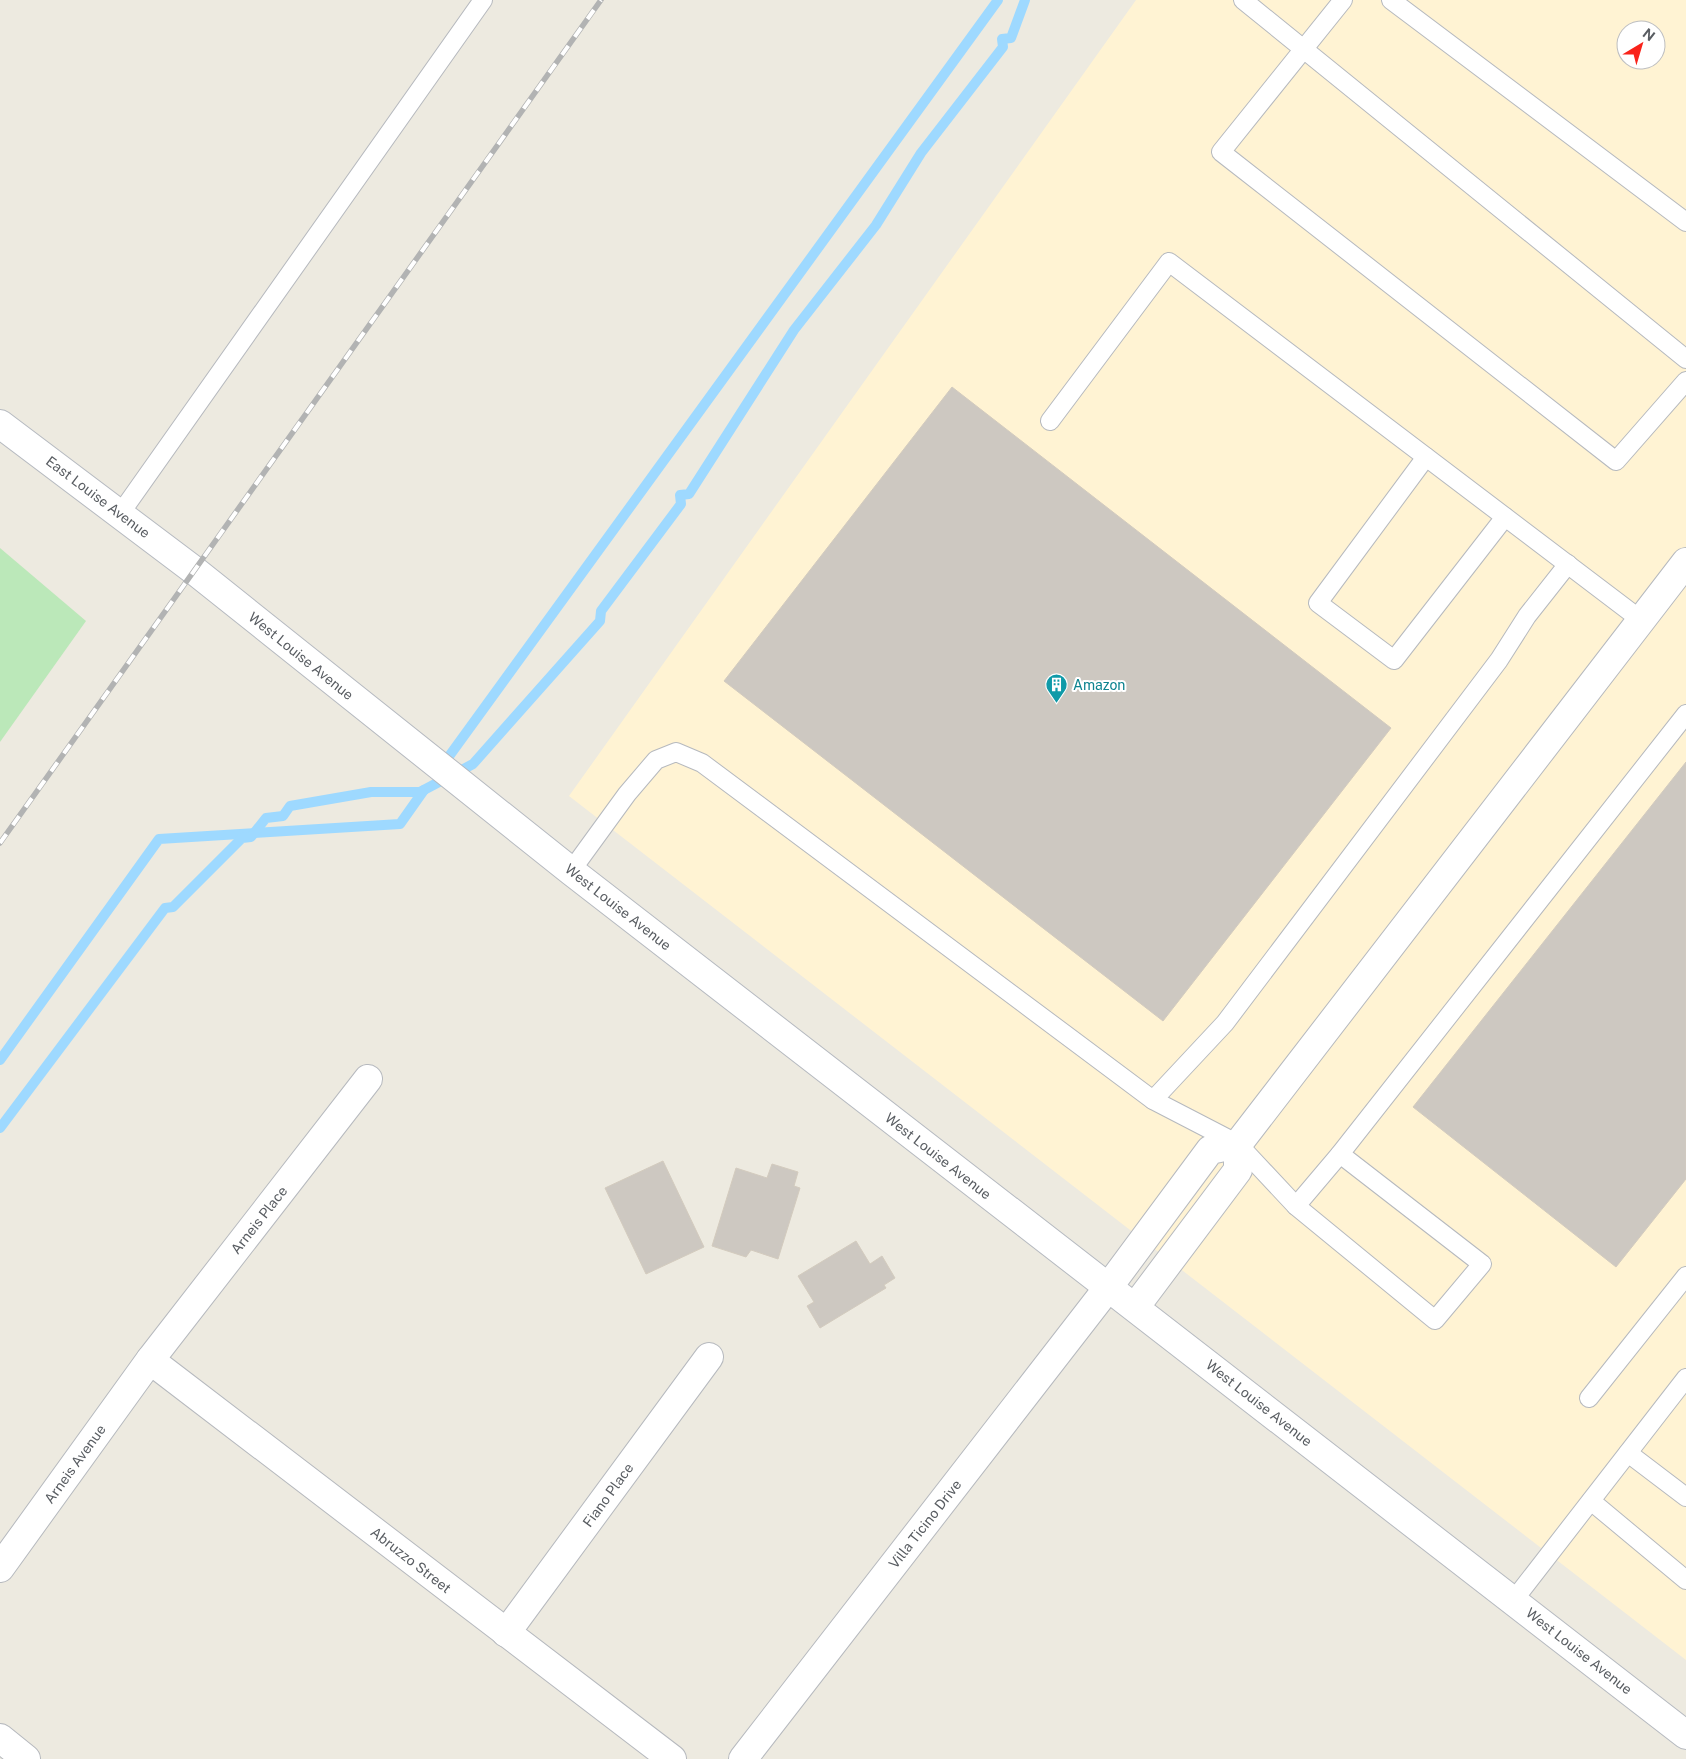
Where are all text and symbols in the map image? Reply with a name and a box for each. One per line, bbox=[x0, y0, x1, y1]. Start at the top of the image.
north arrow bbox=[1616, 20, 1666, 70]
text: N bbox=[1640, 25, 1658, 44]
street label: East Louise Avenue bbox=[43, 453, 153, 541]
street label: West Louise Avenue bbox=[245, 609, 357, 703]
building icon: Amazon bbox=[1045, 673, 1069, 704]
place label: Amazon bbox=[1073, 677, 1125, 693]
street label: West Louise Avenue bbox=[562, 861, 674, 953]
street label: West Louise Avenue bbox=[882, 1110, 994, 1202]
street label: Arneis Place bbox=[228, 1183, 290, 1257]
street label: West Louise Avenue bbox=[1203, 1357, 1315, 1449]
street label: Arneis Avenue bbox=[41, 1421, 109, 1506]
street label: Fiano Place bbox=[579, 1460, 637, 1530]
street label: Villa Ticino Drive bbox=[885, 1476, 965, 1571]
street label: Abruzzo Street bbox=[368, 1524, 454, 1596]
street label: West Louise Avenue bbox=[1523, 1605, 1635, 1697]

